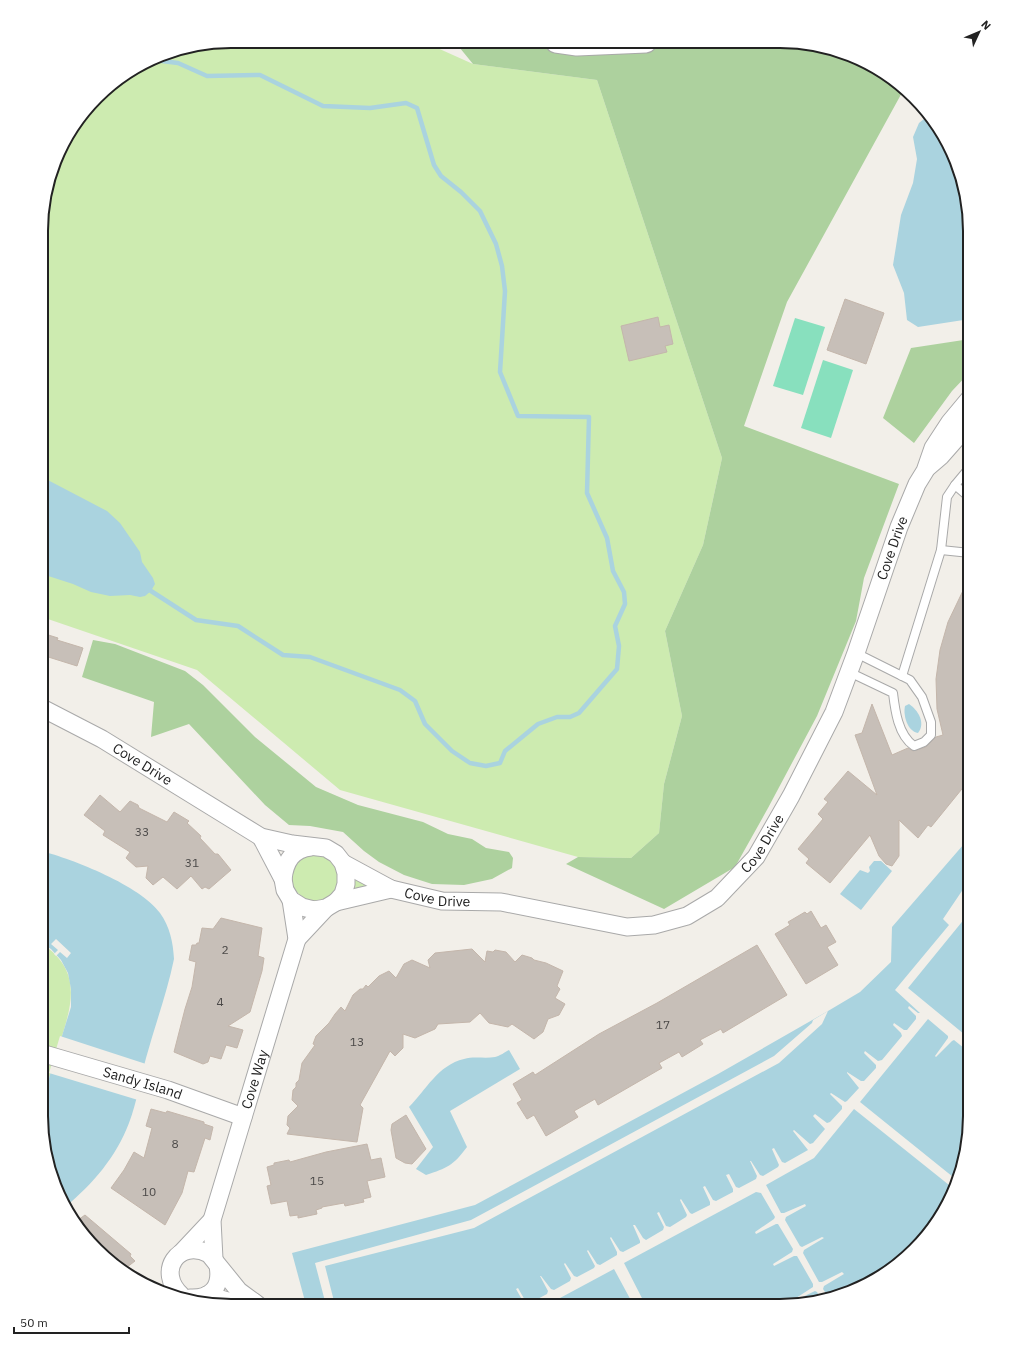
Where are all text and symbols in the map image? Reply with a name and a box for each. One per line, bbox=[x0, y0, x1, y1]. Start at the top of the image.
north arrow bbox=[959, 12, 999, 52]
text: N bbox=[978, 17, 994, 33]
street label: Cove Drive bbox=[873, 513, 912, 582]
street label: Cove Drive bbox=[109, 739, 176, 789]
street label: Cove Drive bbox=[737, 811, 788, 877]
house number: 33 bbox=[135, 824, 149, 839]
house number: 31 bbox=[185, 855, 199, 870]
street label: Cove Drive bbox=[403, 883, 471, 910]
house number: 2 bbox=[221, 942, 229, 957]
house number: 4 bbox=[216, 994, 224, 1009]
house number: 17 bbox=[656, 1017, 670, 1032]
house number: 13 bbox=[350, 1034, 364, 1049]
street label: Cove Way bbox=[237, 1048, 272, 1111]
street label: Sandy Island bbox=[101, 1063, 185, 1103]
house number: 8 bbox=[171, 1136, 179, 1151]
house number: 15 bbox=[310, 1173, 324, 1188]
house number: 10 bbox=[142, 1184, 156, 1199]
scale bar bbox=[14, 1309, 129, 1335]
text: 50 m bbox=[20, 1315, 48, 1330]

